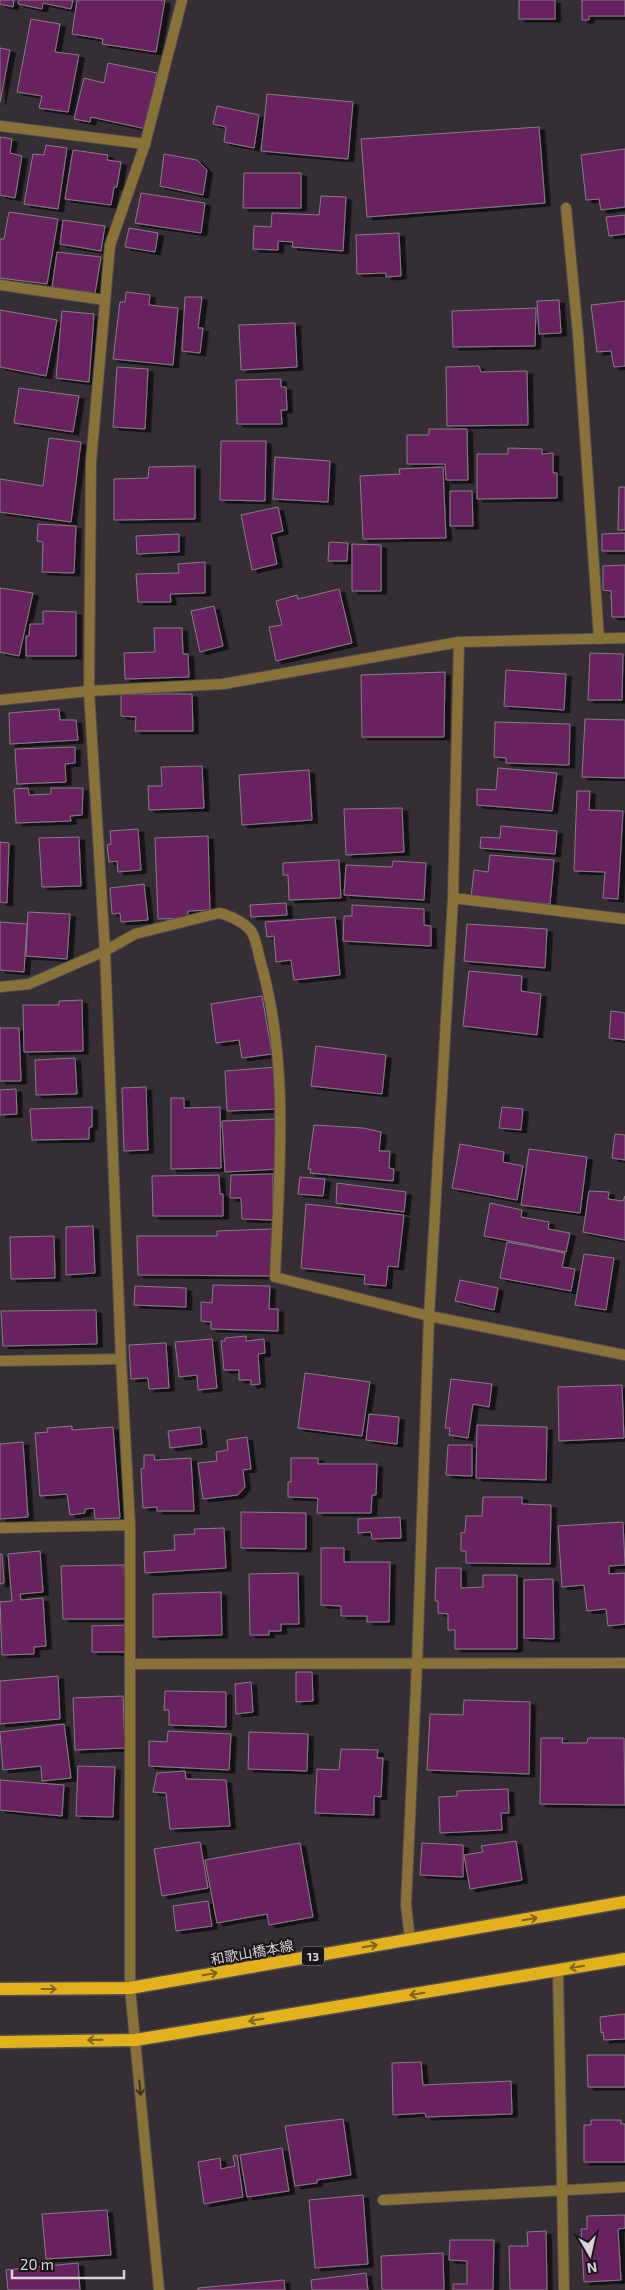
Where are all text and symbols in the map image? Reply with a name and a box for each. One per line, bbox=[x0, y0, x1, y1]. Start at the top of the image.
one-way arrow bbox=[522, 1913, 538, 1923]
street label: 和歌山橋本線 bbox=[209, 1936, 295, 1968]
one-way arrow bbox=[362, 1941, 378, 1951]
road number: 13 bbox=[302, 1946, 324, 1965]
one-way arrow bbox=[569, 1963, 585, 1973]
one-way arrow bbox=[202, 1969, 218, 1979]
one-way arrow bbox=[40, 1984, 56, 1994]
one-way arrow bbox=[409, 1989, 425, 1999]
one-way arrow bbox=[249, 2015, 265, 2025]
one-way arrow bbox=[88, 2035, 104, 2045]
one-way arrow bbox=[135, 2080, 144, 2096]
north arrow bbox=[565, 2230, 615, 2280]
scale bar bbox=[12, 2248, 125, 2280]
text: 20 m bbox=[20, 2255, 54, 2273]
text: N bbox=[586, 2259, 598, 2278]

